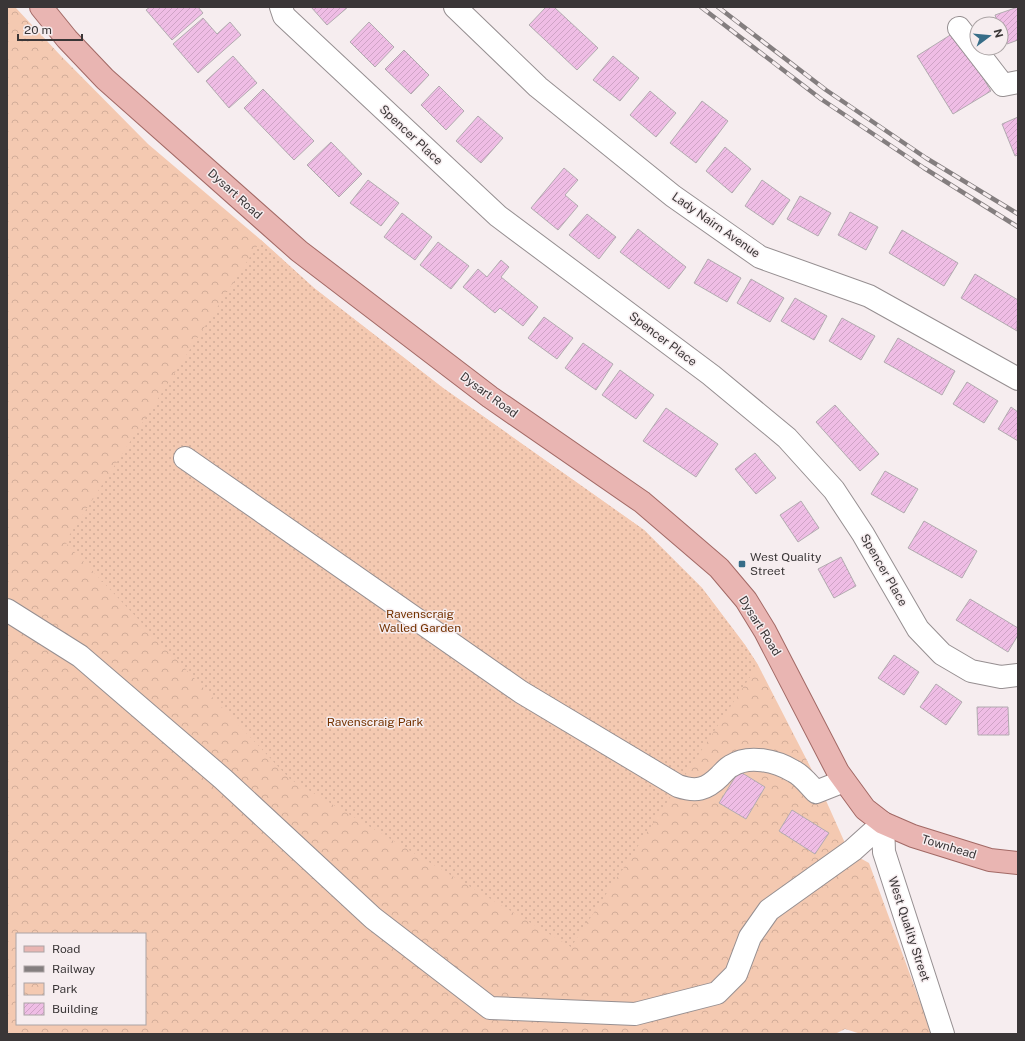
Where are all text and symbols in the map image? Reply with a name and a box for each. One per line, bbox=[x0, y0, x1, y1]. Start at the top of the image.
scale bar bbox=[18, 16, 82, 42]
north arrow bbox=[969, 16, 1009, 56]
text: 20 m bbox=[24, 23, 52, 37]
text: N bbox=[992, 27, 1006, 39]
street label: Spencer Place bbox=[377, 102, 446, 168]
street label: Dysart Road bbox=[205, 166, 265, 222]
street label: Lady Nairn Avenue bbox=[669, 189, 763, 261]
street label: Spencer Place bbox=[626, 309, 700, 369]
street label: Dysart Road bbox=[457, 369, 521, 421]
street label: Spencer Place bbox=[858, 531, 910, 609]
place label: West Quality Street bbox=[750, 550, 822, 578]
marker: West Quality Street bbox=[737, 559, 747, 569]
street label: Dysart Road bbox=[736, 594, 784, 658]
park label: Ravenscraig Walled Garden bbox=[379, 607, 461, 635]
park label: Ravenscraig Park bbox=[327, 715, 424, 729]
street label: Townhead bbox=[920, 832, 978, 862]
street label: West Quality Street bbox=[885, 875, 933, 983]
legend bbox=[16, 933, 146, 1025]
text: Road bbox=[52, 942, 80, 956]
text: Railway bbox=[52, 962, 96, 976]
text: Park bbox=[52, 982, 78, 996]
text: Building bbox=[52, 1002, 98, 1016]

